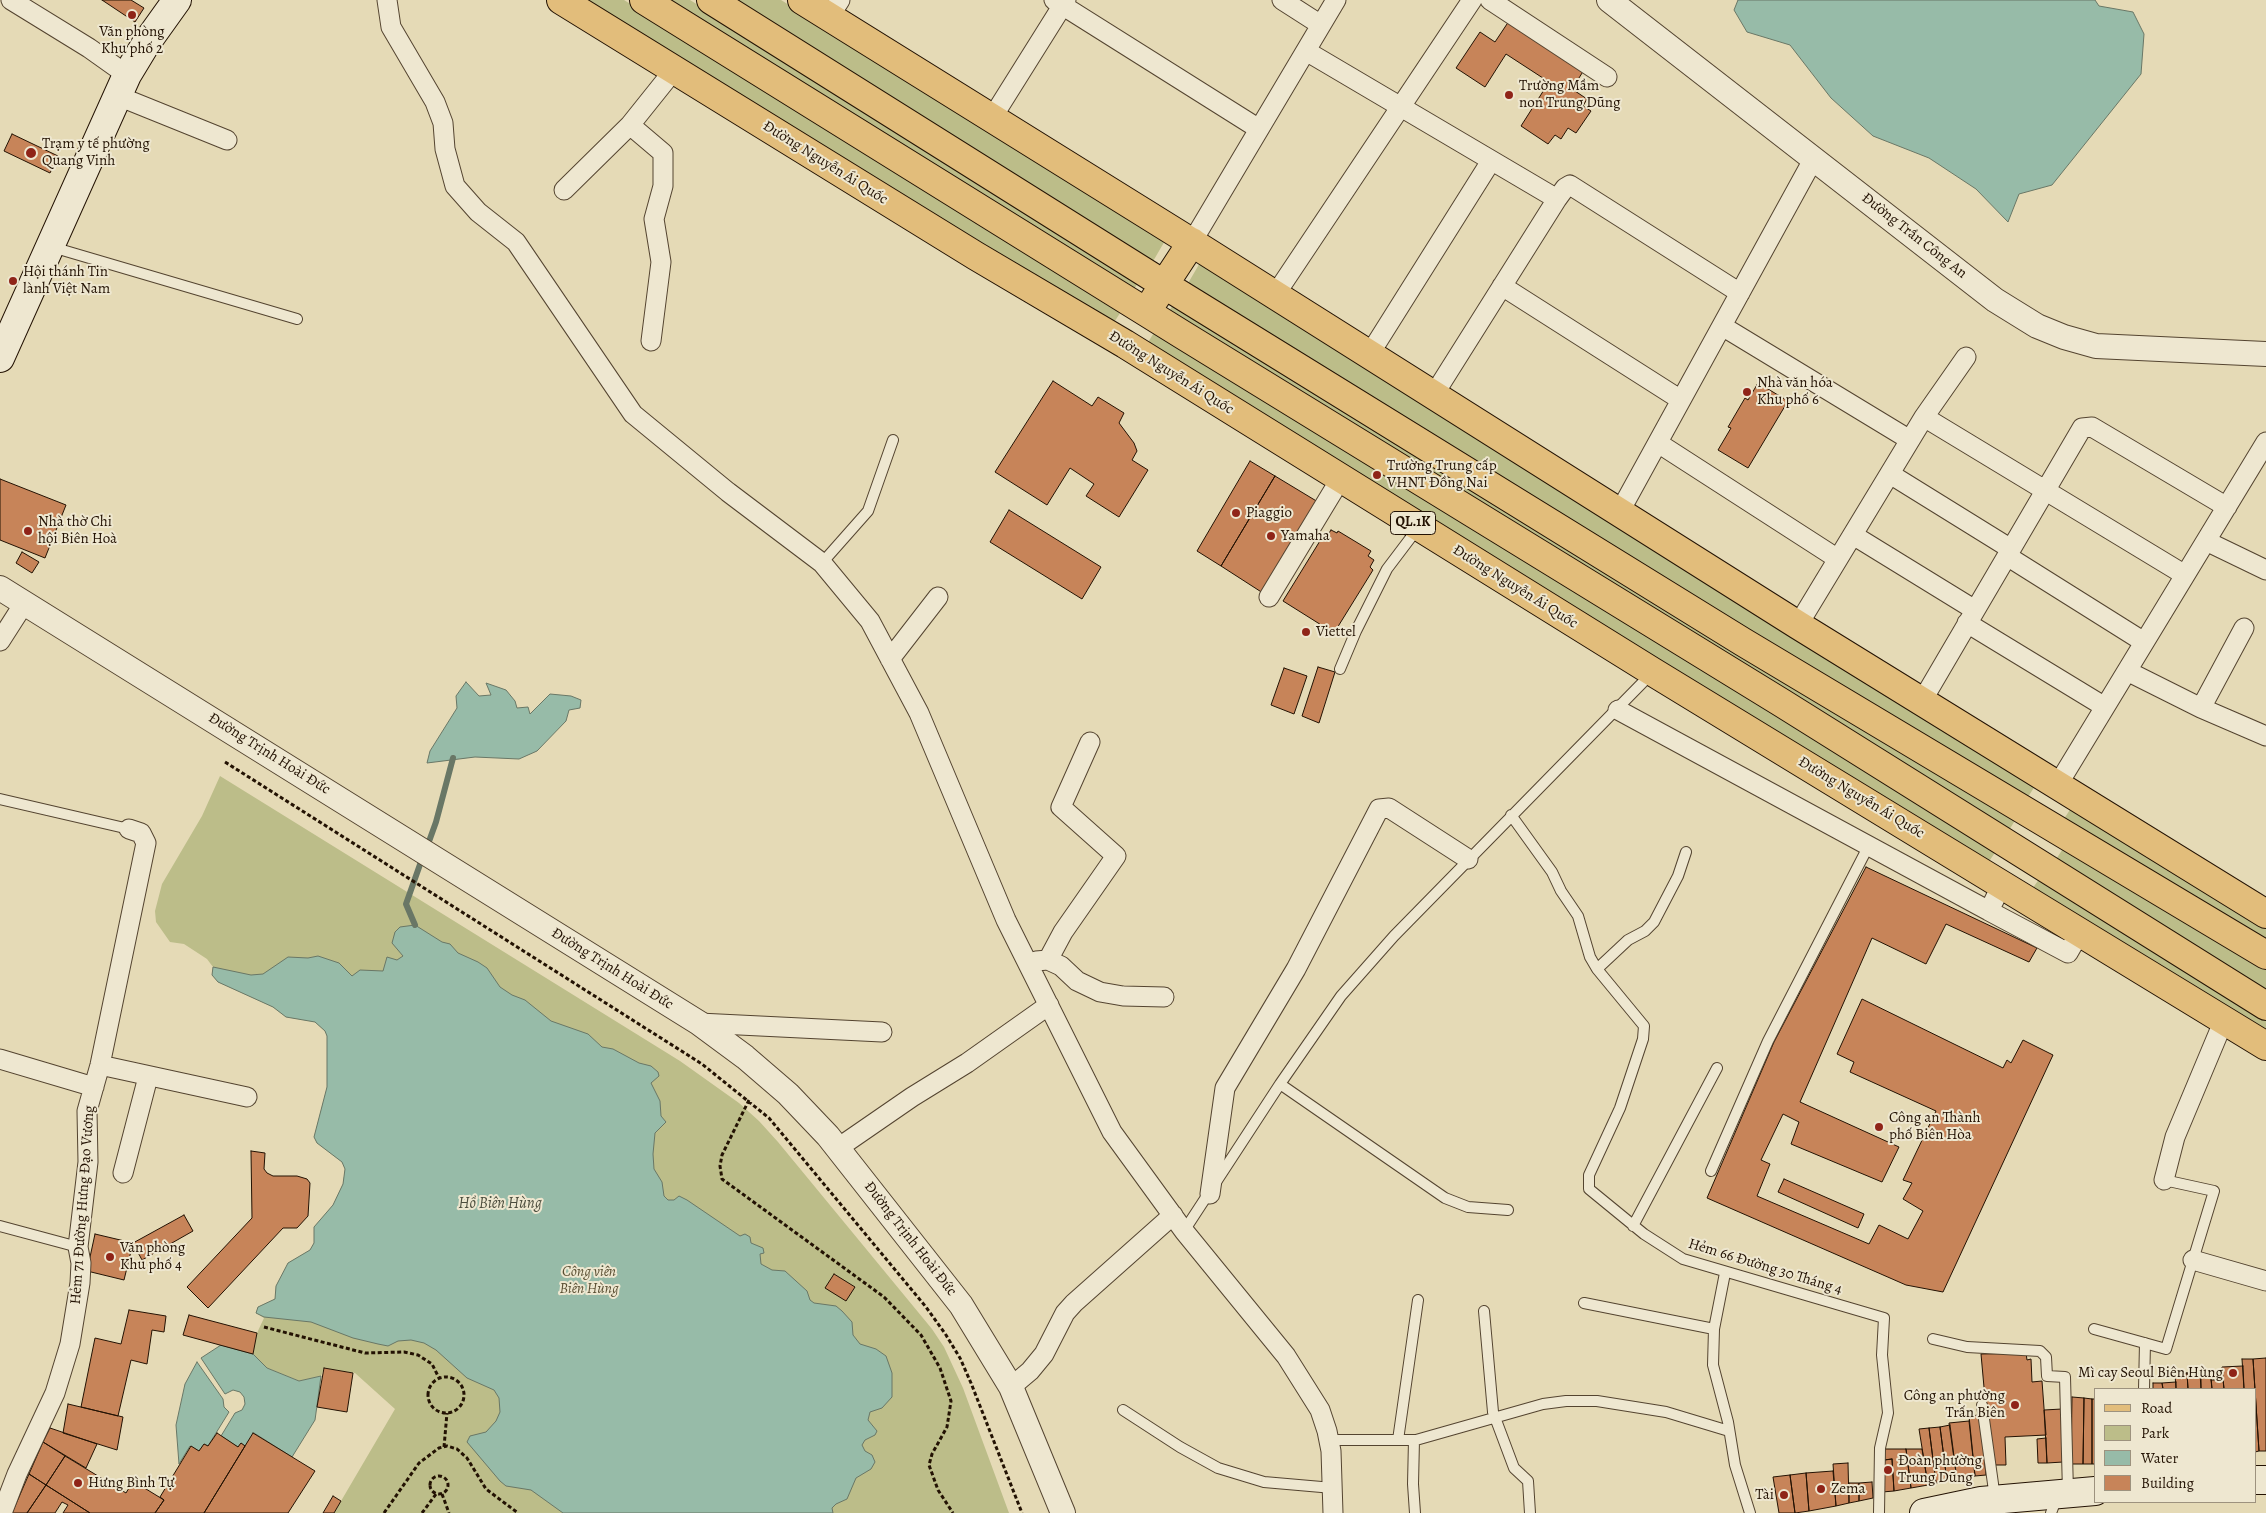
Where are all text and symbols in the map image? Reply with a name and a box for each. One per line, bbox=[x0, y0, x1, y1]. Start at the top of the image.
marker: Văn phòng Khu phố 2 bbox=[126, 9, 138, 21]
place label: Văn phòng Khu phố 2 bbox=[99, 23, 165, 58]
place label: Trường Mầm non Trung Dũng bbox=[1519, 77, 1621, 112]
marker: Trường Mầm non Trung Dũng bbox=[1503, 89, 1515, 101]
street label: Đường Nguyễn Ái Quốc bbox=[759, 117, 891, 209]
place label: Trạm y tế phường Quang Vinh bbox=[42, 135, 150, 170]
marker: Trạm y tế phường Quang Vinh bbox=[24, 146, 38, 160]
street label: Đường Trần Công An bbox=[1858, 189, 1970, 283]
place label: Hội thánh Tin lành Việt Nam bbox=[23, 263, 110, 298]
marker: Hội thánh Tin lành Việt Nam bbox=[7, 275, 19, 287]
street label: Đường Nguyễn Ái Quốc bbox=[1105, 327, 1237, 419]
place label: Nhà văn hóa Khu phố 6 bbox=[1757, 374, 1833, 409]
marker: Nhà văn hóa Khu phố 6 bbox=[1741, 386, 1753, 398]
place label: Trường Trung cấp VHNT Đồng Nai bbox=[1387, 457, 1497, 492]
marker: Trường Trung cấp VHNT Đồng Nai bbox=[1371, 469, 1383, 481]
place label: Piaggio bbox=[1246, 504, 1292, 522]
marker: Piaggio bbox=[1230, 507, 1242, 519]
road number: QL.1K bbox=[1390, 512, 1436, 534]
place label: Nhà thờ Chi hội Biên Hoà bbox=[38, 513, 117, 548]
marker: Nhà thờ Chi hội Biên Hoà bbox=[22, 525, 34, 537]
place label: Yamaha bbox=[1281, 527, 1330, 545]
marker: Yamaha bbox=[1265, 530, 1277, 542]
street label: Đường Nguyễn Ái Quốc bbox=[1449, 541, 1581, 633]
place label: Viettel bbox=[1316, 623, 1356, 641]
marker: Viettel bbox=[1300, 626, 1312, 638]
street label: Đường Trịnh Hoài Đức bbox=[205, 709, 333, 799]
street label: Đường Nguyễn Ái Quốc bbox=[1795, 753, 1927, 843]
street label: Đường Trịnh Hoài Đức bbox=[548, 924, 676, 1014]
street label: Hẻm 71 Đường Hưng Đạo Vương bbox=[67, 1105, 99, 1305]
place label: Công an Thành phố Biên Hòa bbox=[1889, 1109, 1981, 1144]
marker: Công an Thành phố Biên Hòa bbox=[1873, 1121, 1885, 1133]
street label: Đường Trịnh Hoài Đức bbox=[860, 1178, 960, 1300]
water label: Hồ Biên Hùng bbox=[458, 1194, 542, 1214]
street label: Hẻm 66 Đường 30 Tháng 4 bbox=[1686, 1235, 1844, 1299]
place label: Văn phòng Khu phố 4 bbox=[120, 1239, 185, 1274]
marker: Văn phòng Khu phố 4 bbox=[104, 1251, 116, 1263]
park label: Công viên Biên Hùng bbox=[559, 1263, 619, 1298]
place label: Mì cay Seoul Biên Hùng bbox=[2078, 1364, 2223, 1382]
marker: Mì cay Seoul Biên Hùng bbox=[2227, 1367, 2239, 1379]
place label: Công an phường Trấn Biên bbox=[1904, 1387, 2005, 1422]
legend bbox=[2094, 1388, 2256, 1503]
text: Road bbox=[2141, 1398, 2172, 1418]
marker: Công an phường Trấn Biên bbox=[2009, 1399, 2021, 1411]
text: Park bbox=[2141, 1423, 2169, 1443]
text: Water bbox=[2141, 1448, 2178, 1468]
place label: Đoàn phường Trung Dũng bbox=[1898, 1452, 1982, 1487]
marker: Đoàn phường Trung Dũng bbox=[1882, 1464, 1894, 1476]
text: Building bbox=[2141, 1473, 2194, 1493]
place label: Hưng Bình Tự bbox=[88, 1474, 175, 1492]
marker: Hưng Bình Tự bbox=[72, 1477, 84, 1489]
place label: Zema bbox=[1831, 1480, 1865, 1498]
marker: Zema bbox=[1815, 1483, 1827, 1495]
place label: Tài bbox=[1755, 1486, 1774, 1504]
marker: Tài bbox=[1778, 1489, 1790, 1501]

